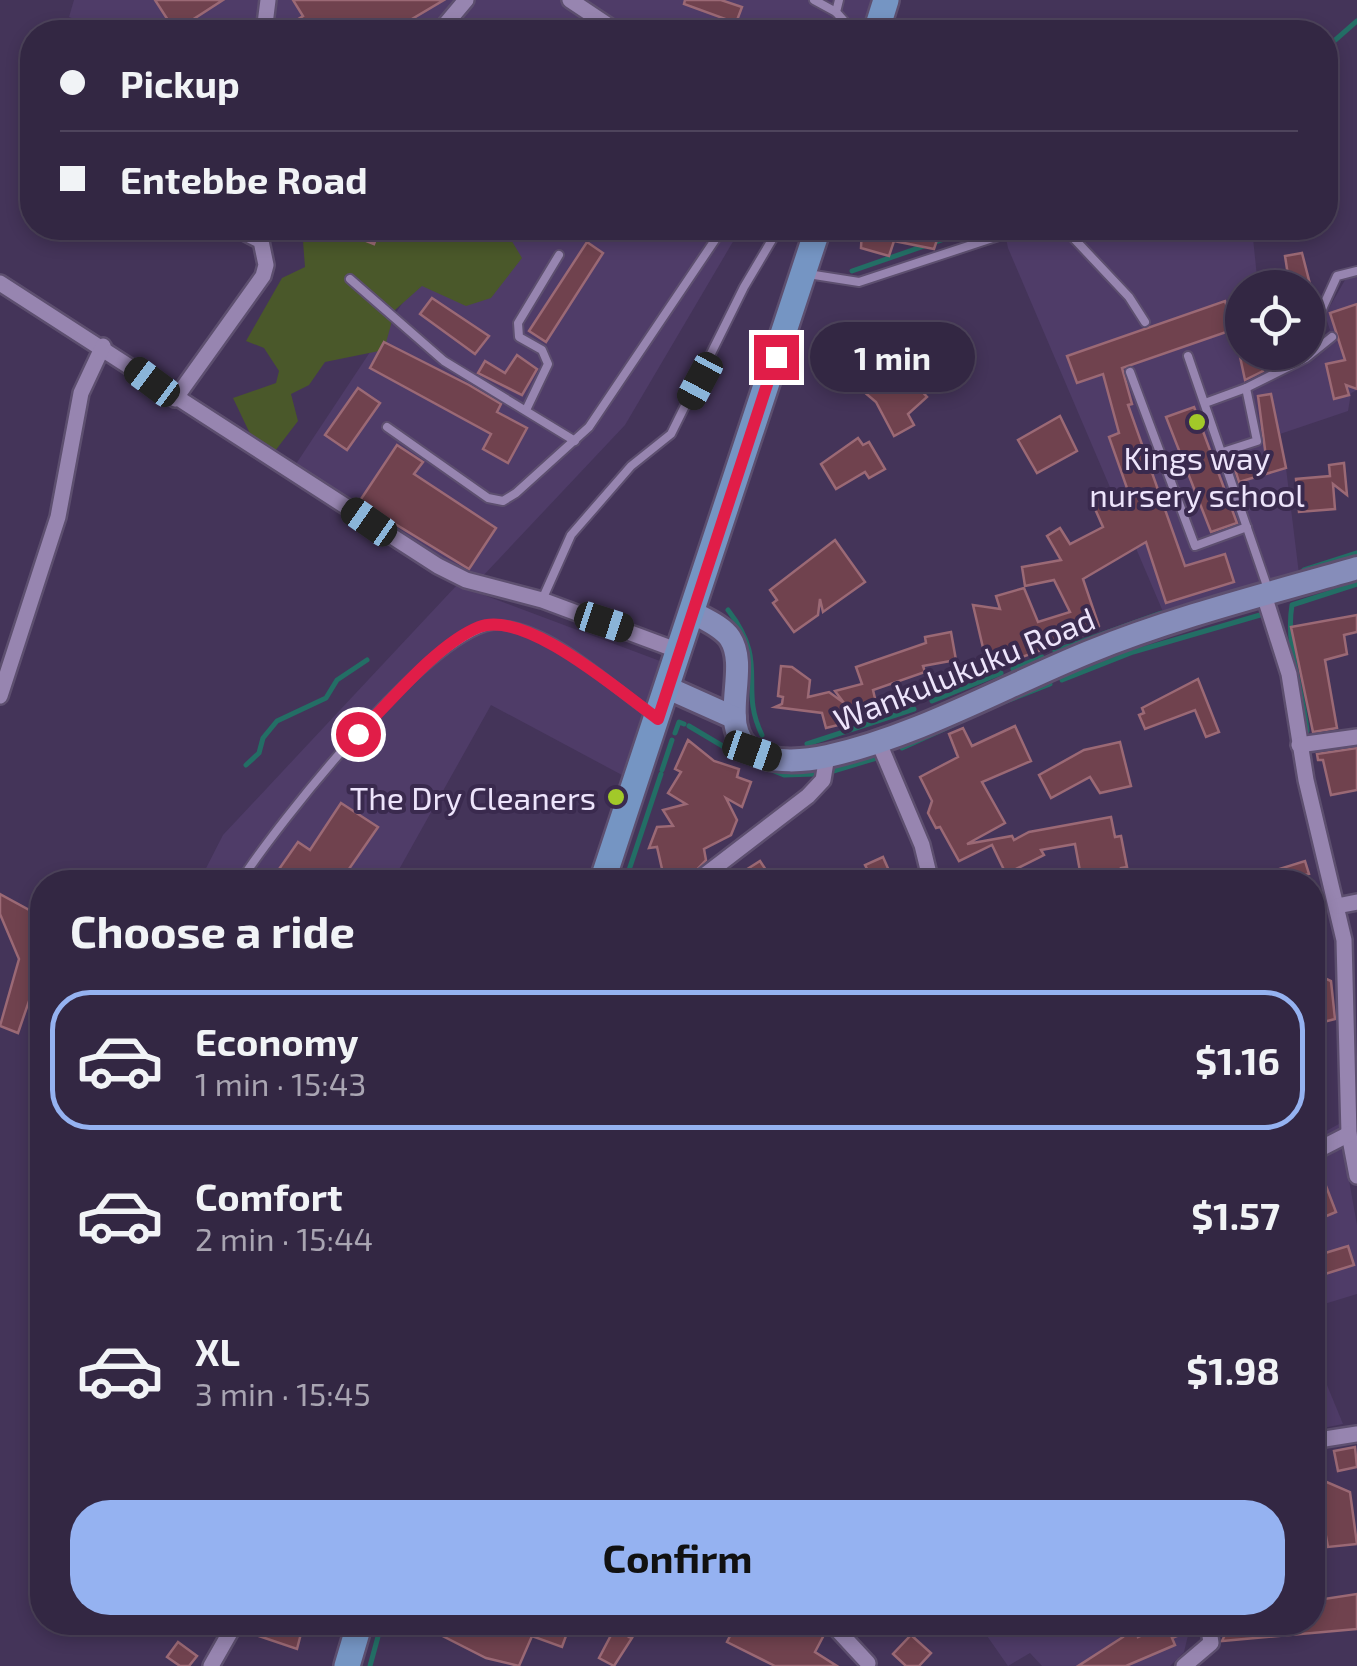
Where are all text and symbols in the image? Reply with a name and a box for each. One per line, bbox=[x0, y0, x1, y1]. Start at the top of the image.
text: Pickup bbox=[120, 60, 240, 106]
text: Entebbe Road bbox=[120, 156, 368, 202]
map controls bbox=[1225, 270, 1325, 370]
button: locate bbox=[1225, 270, 1325, 370]
callout: 1 min bbox=[811, 322, 976, 392]
route end bbox=[754, 335, 799, 380]
text: 1 min bbox=[854, 338, 931, 376]
car bbox=[673, 347, 727, 415]
car bbox=[119, 352, 185, 412]
marker: Kings way nursery school bbox=[1186, 411, 1208, 433]
place label: Kings way nursery school bbox=[1089, 438, 1305, 513]
car bbox=[336, 493, 402, 551]
car bbox=[571, 598, 637, 646]
street label: Wankulukuku Road bbox=[828, 598, 1100, 738]
route start bbox=[336, 712, 381, 757]
car bbox=[719, 727, 785, 775]
place label: The Dry Cleaners bbox=[350, 778, 596, 816]
marker: The Dry Cleaners bbox=[605, 786, 627, 808]
text: Choose a ride bbox=[70, 903, 355, 957]
icon: car bbox=[75, 1015, 165, 1105]
text: Economy bbox=[195, 1018, 359, 1064]
text: $1.16 bbox=[1195, 1037, 1280, 1083]
text: 1 min · 15:43 bbox=[195, 1064, 366, 1102]
icon: car bbox=[75, 1170, 165, 1260]
text: Comfort bbox=[195, 1173, 343, 1219]
text: $1.57 bbox=[1191, 1192, 1280, 1238]
text: 2 min · 15:44 bbox=[195, 1219, 373, 1257]
icon: car bbox=[75, 1325, 165, 1415]
text: XL bbox=[195, 1328, 240, 1374]
text: $1.98 bbox=[1186, 1347, 1280, 1393]
text: 3 min · 15:45 bbox=[195, 1374, 371, 1412]
button: Confirm bbox=[70, 1500, 1285, 1615]

